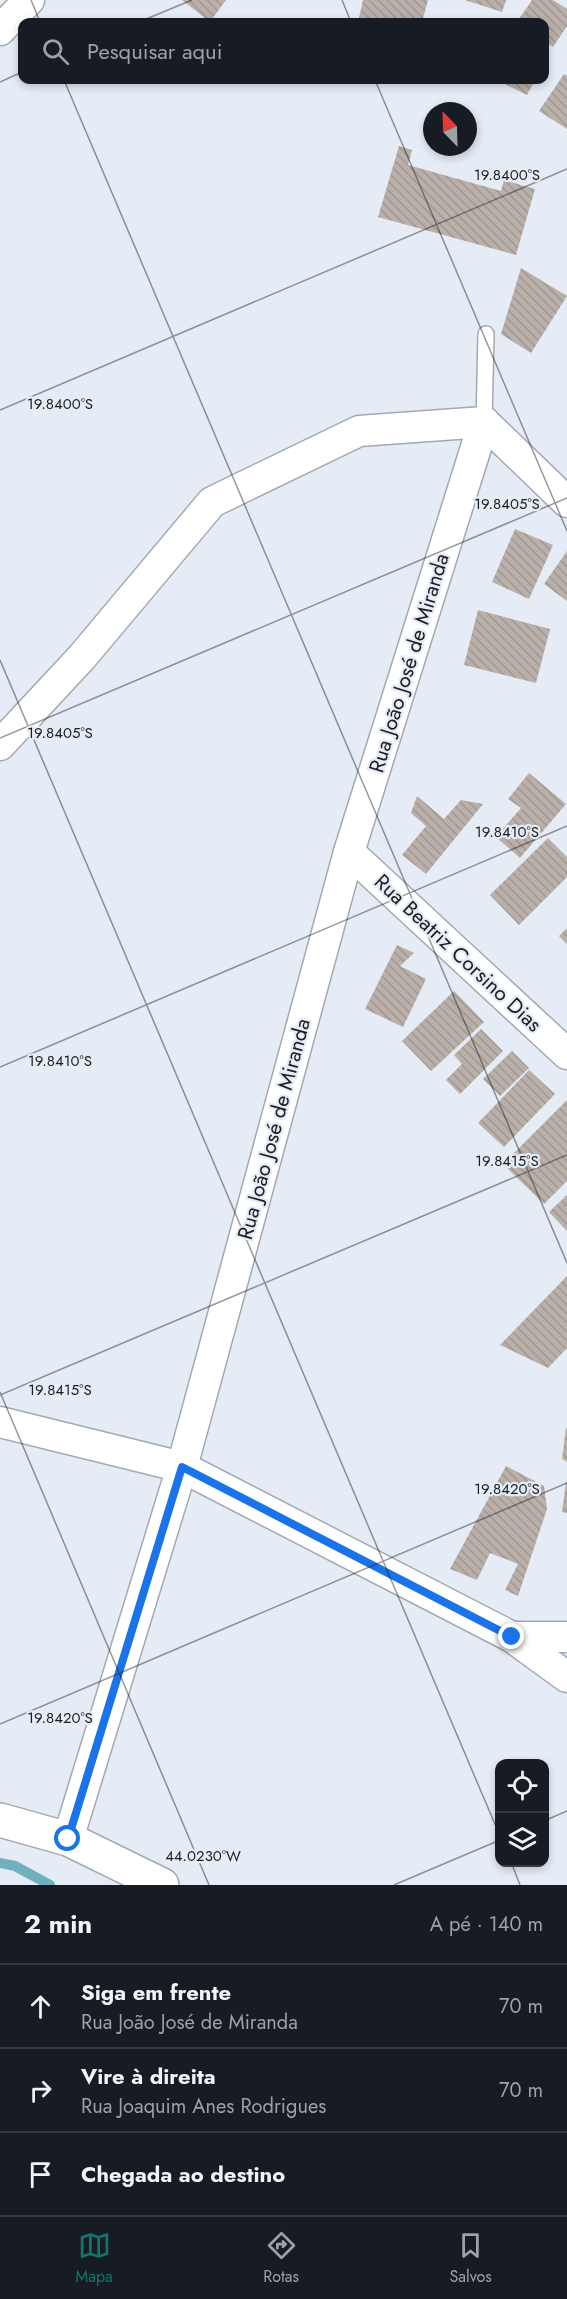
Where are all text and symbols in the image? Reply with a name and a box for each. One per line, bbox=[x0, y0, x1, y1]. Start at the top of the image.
search box bbox=[18, 18, 549, 84]
icon: search bbox=[39, 35, 72, 68]
text: Pesquisar aqui bbox=[87, 35, 222, 67]
north arrow bbox=[423, 102, 477, 156]
text: 19.8400°S bbox=[474, 164, 540, 186]
text: 19.8400°S bbox=[27, 393, 93, 415]
text: 19.8405°S bbox=[474, 493, 540, 515]
street label: Rua João José de Miranda bbox=[361, 550, 457, 776]
text: 19.8405°S bbox=[27, 722, 93, 744]
text: 19.8410°S bbox=[475, 821, 539, 843]
street label: Rua Beatriz Corsino Dias bbox=[367, 867, 549, 1039]
street label: Rua João José de Miranda bbox=[230, 1015, 318, 1243]
text: 19.8410°S bbox=[28, 1050, 92, 1072]
text: 19.8415°S bbox=[475, 1150, 539, 1172]
text: 19.8415°S bbox=[28, 1379, 92, 1401]
text: 19.8420°S bbox=[474, 1478, 540, 1500]
route end bbox=[498, 1623, 524, 1649]
text: 19.8420°S bbox=[27, 1707, 93, 1729]
map controls bbox=[495, 1759, 549, 1867]
button: locate bbox=[495, 1759, 549, 1813]
button: layers bbox=[495, 1813, 549, 1867]
route start bbox=[54, 1825, 80, 1851]
text: 44.0230°W bbox=[165, 1845, 241, 1867]
text: 2 min bbox=[24, 1905, 92, 1943]
text: A pé · 140 m bbox=[430, 1910, 543, 1939]
text: Siga em frente bbox=[81, 1976, 231, 2008]
icon: ahead bbox=[24, 1990, 57, 2023]
text: 70 m bbox=[499, 1992, 543, 2021]
text: Rua João José de Miranda bbox=[81, 2008, 298, 2037]
text: Vire à direita bbox=[81, 2060, 216, 2092]
icon: right bbox=[24, 2074, 57, 2107]
text: 70 m bbox=[499, 2076, 543, 2105]
text: Rua Joaquim Anes Rodrigues bbox=[81, 2092, 326, 2121]
icon: arrive bbox=[24, 2158, 57, 2191]
text: Chegada ao destino bbox=[81, 2158, 285, 2190]
tab: Mapa bbox=[75, 2229, 113, 2288]
tab: Rotas bbox=[263, 2229, 299, 2288]
tab: Salvos bbox=[450, 2229, 492, 2288]

